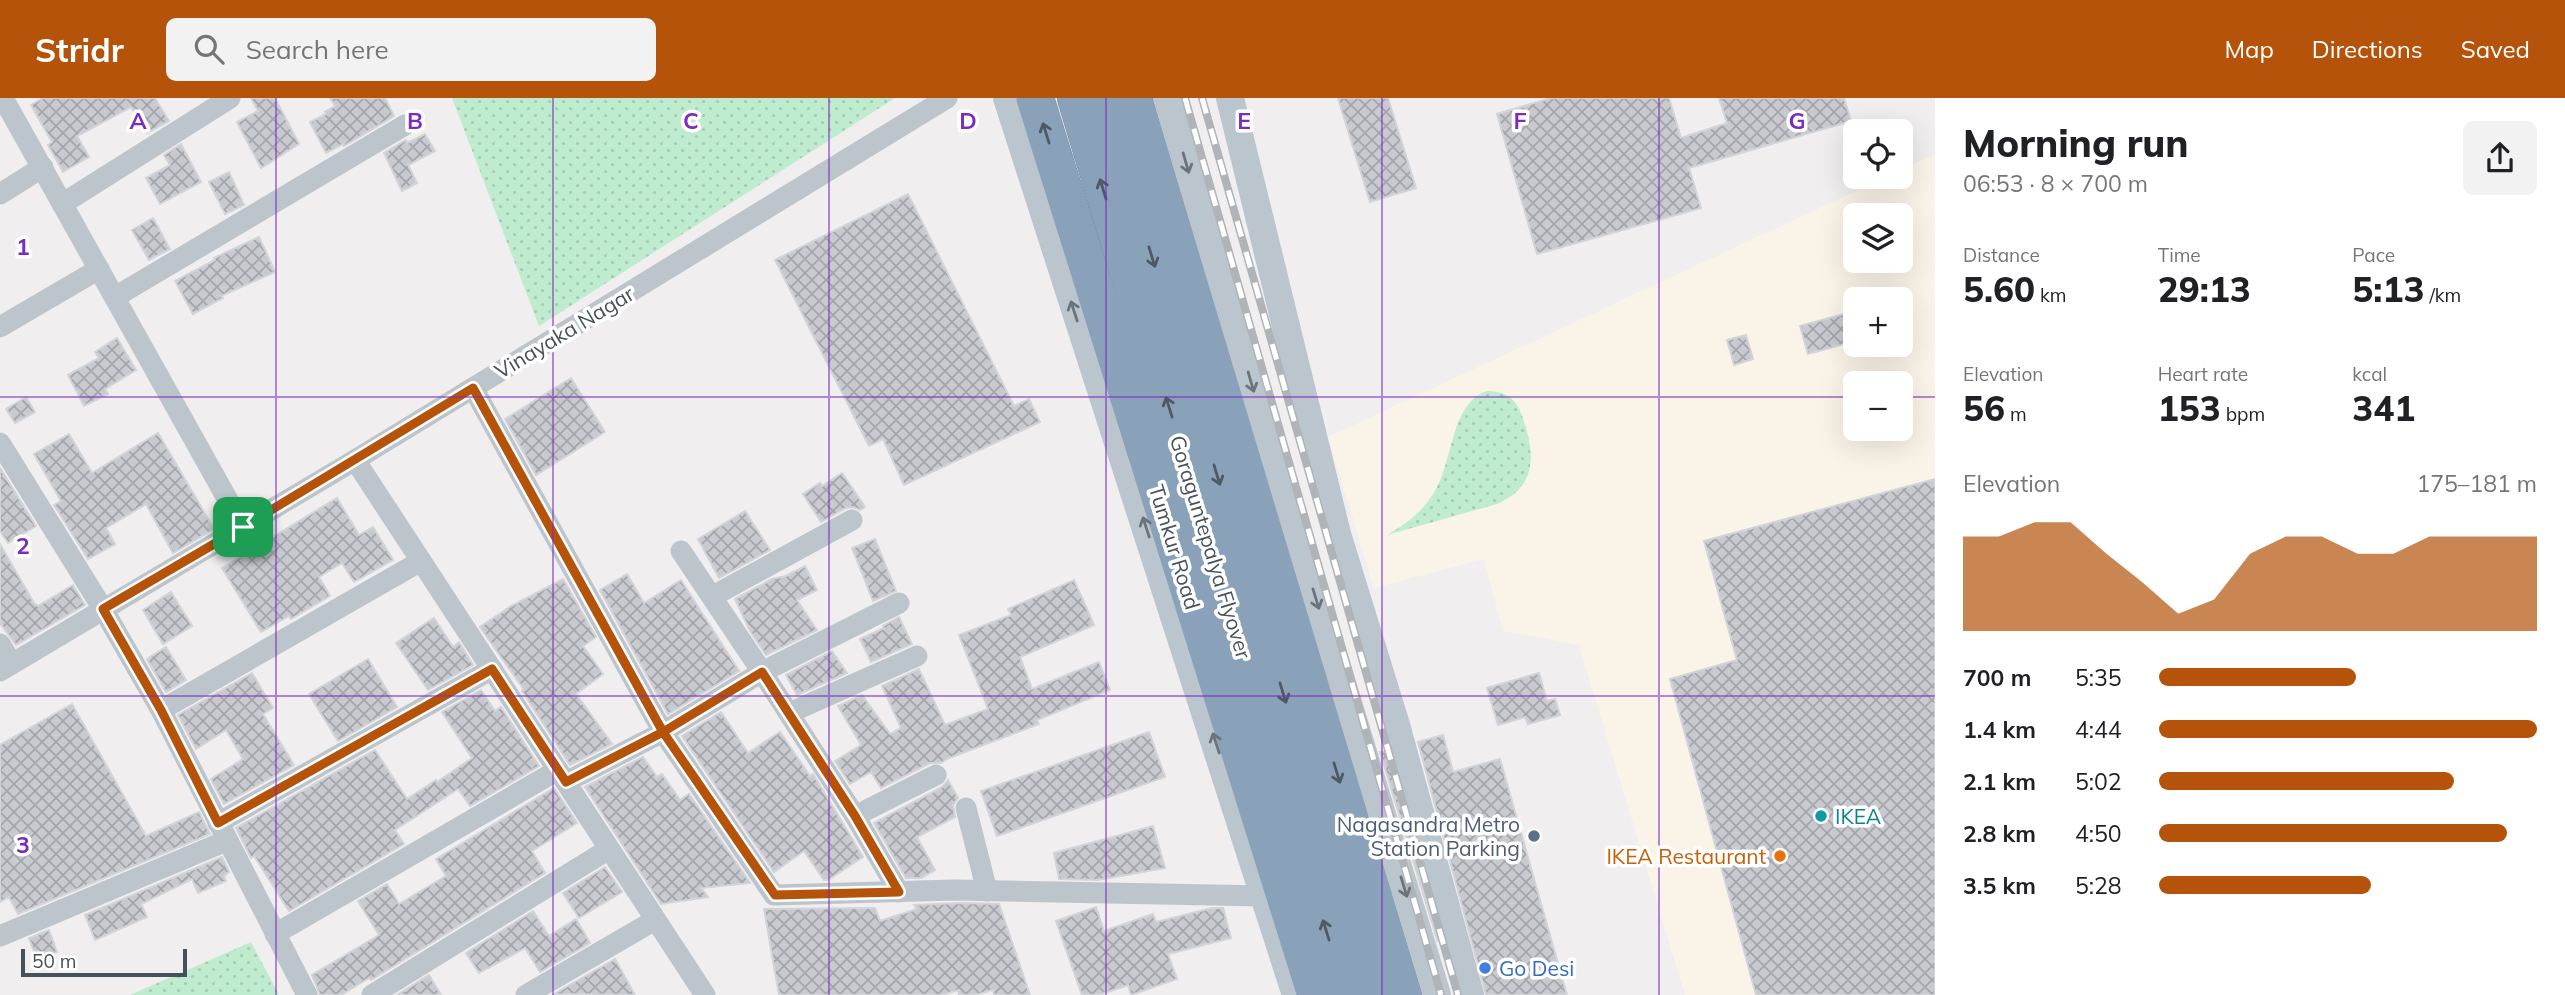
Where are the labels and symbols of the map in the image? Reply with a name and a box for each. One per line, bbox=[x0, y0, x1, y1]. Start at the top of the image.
text: A bbox=[129, 106, 147, 135]
text: B bbox=[407, 106, 423, 135]
text: C bbox=[683, 106, 699, 135]
text: D bbox=[959, 106, 977, 135]
text: E bbox=[1237, 106, 1251, 135]
text: F bbox=[1513, 106, 1527, 135]
text: G bbox=[1788, 106, 1806, 135]
one-way arrow bbox=[1038, 123, 1051, 145]
one-way arrow bbox=[1181, 152, 1194, 174]
one-way arrow bbox=[1096, 178, 1109, 200]
text: 1 bbox=[16, 232, 30, 261]
one-way arrow bbox=[1146, 246, 1159, 268]
street label: Vinayaka Nagar bbox=[490, 280, 639, 384]
one-way arrow bbox=[1067, 300, 1080, 322]
one-way arrow bbox=[1245, 370, 1258, 392]
one-way arrow bbox=[1161, 396, 1174, 418]
street label: Goraguntepalya Flyover bbox=[1165, 432, 1257, 662]
one-way arrow bbox=[1212, 464, 1225, 486]
street label: Tumkur Road bbox=[1144, 481, 1206, 613]
pin bbox=[213, 497, 273, 557]
one-way arrow bbox=[1139, 516, 1151, 538]
text: 2 bbox=[16, 531, 30, 560]
one-way arrow bbox=[1311, 588, 1324, 610]
one-way arrow bbox=[1277, 682, 1290, 704]
one-way arrow bbox=[1208, 733, 1221, 755]
one-way arrow bbox=[1331, 762, 1344, 784]
place label: IKEA bbox=[1835, 803, 1882, 829]
marker: IKEA bbox=[1813, 808, 1829, 824]
place label: Nagasandra Metro Station Parking bbox=[1337, 811, 1520, 861]
marker: Nagasandra Metro Station Parking bbox=[1526, 828, 1542, 844]
text: 3 bbox=[16, 830, 30, 859]
place label: IKEA Restaurant bbox=[1606, 843, 1766, 869]
marker: IKEA Restaurant bbox=[1772, 848, 1788, 864]
one-way arrow bbox=[1399, 876, 1412, 898]
one-way arrow bbox=[1319, 919, 1332, 941]
scale bar bbox=[21, 946, 187, 978]
place label: Go Desi bbox=[1499, 955, 1574, 981]
marker: Go Desi bbox=[1477, 960, 1493, 976]

